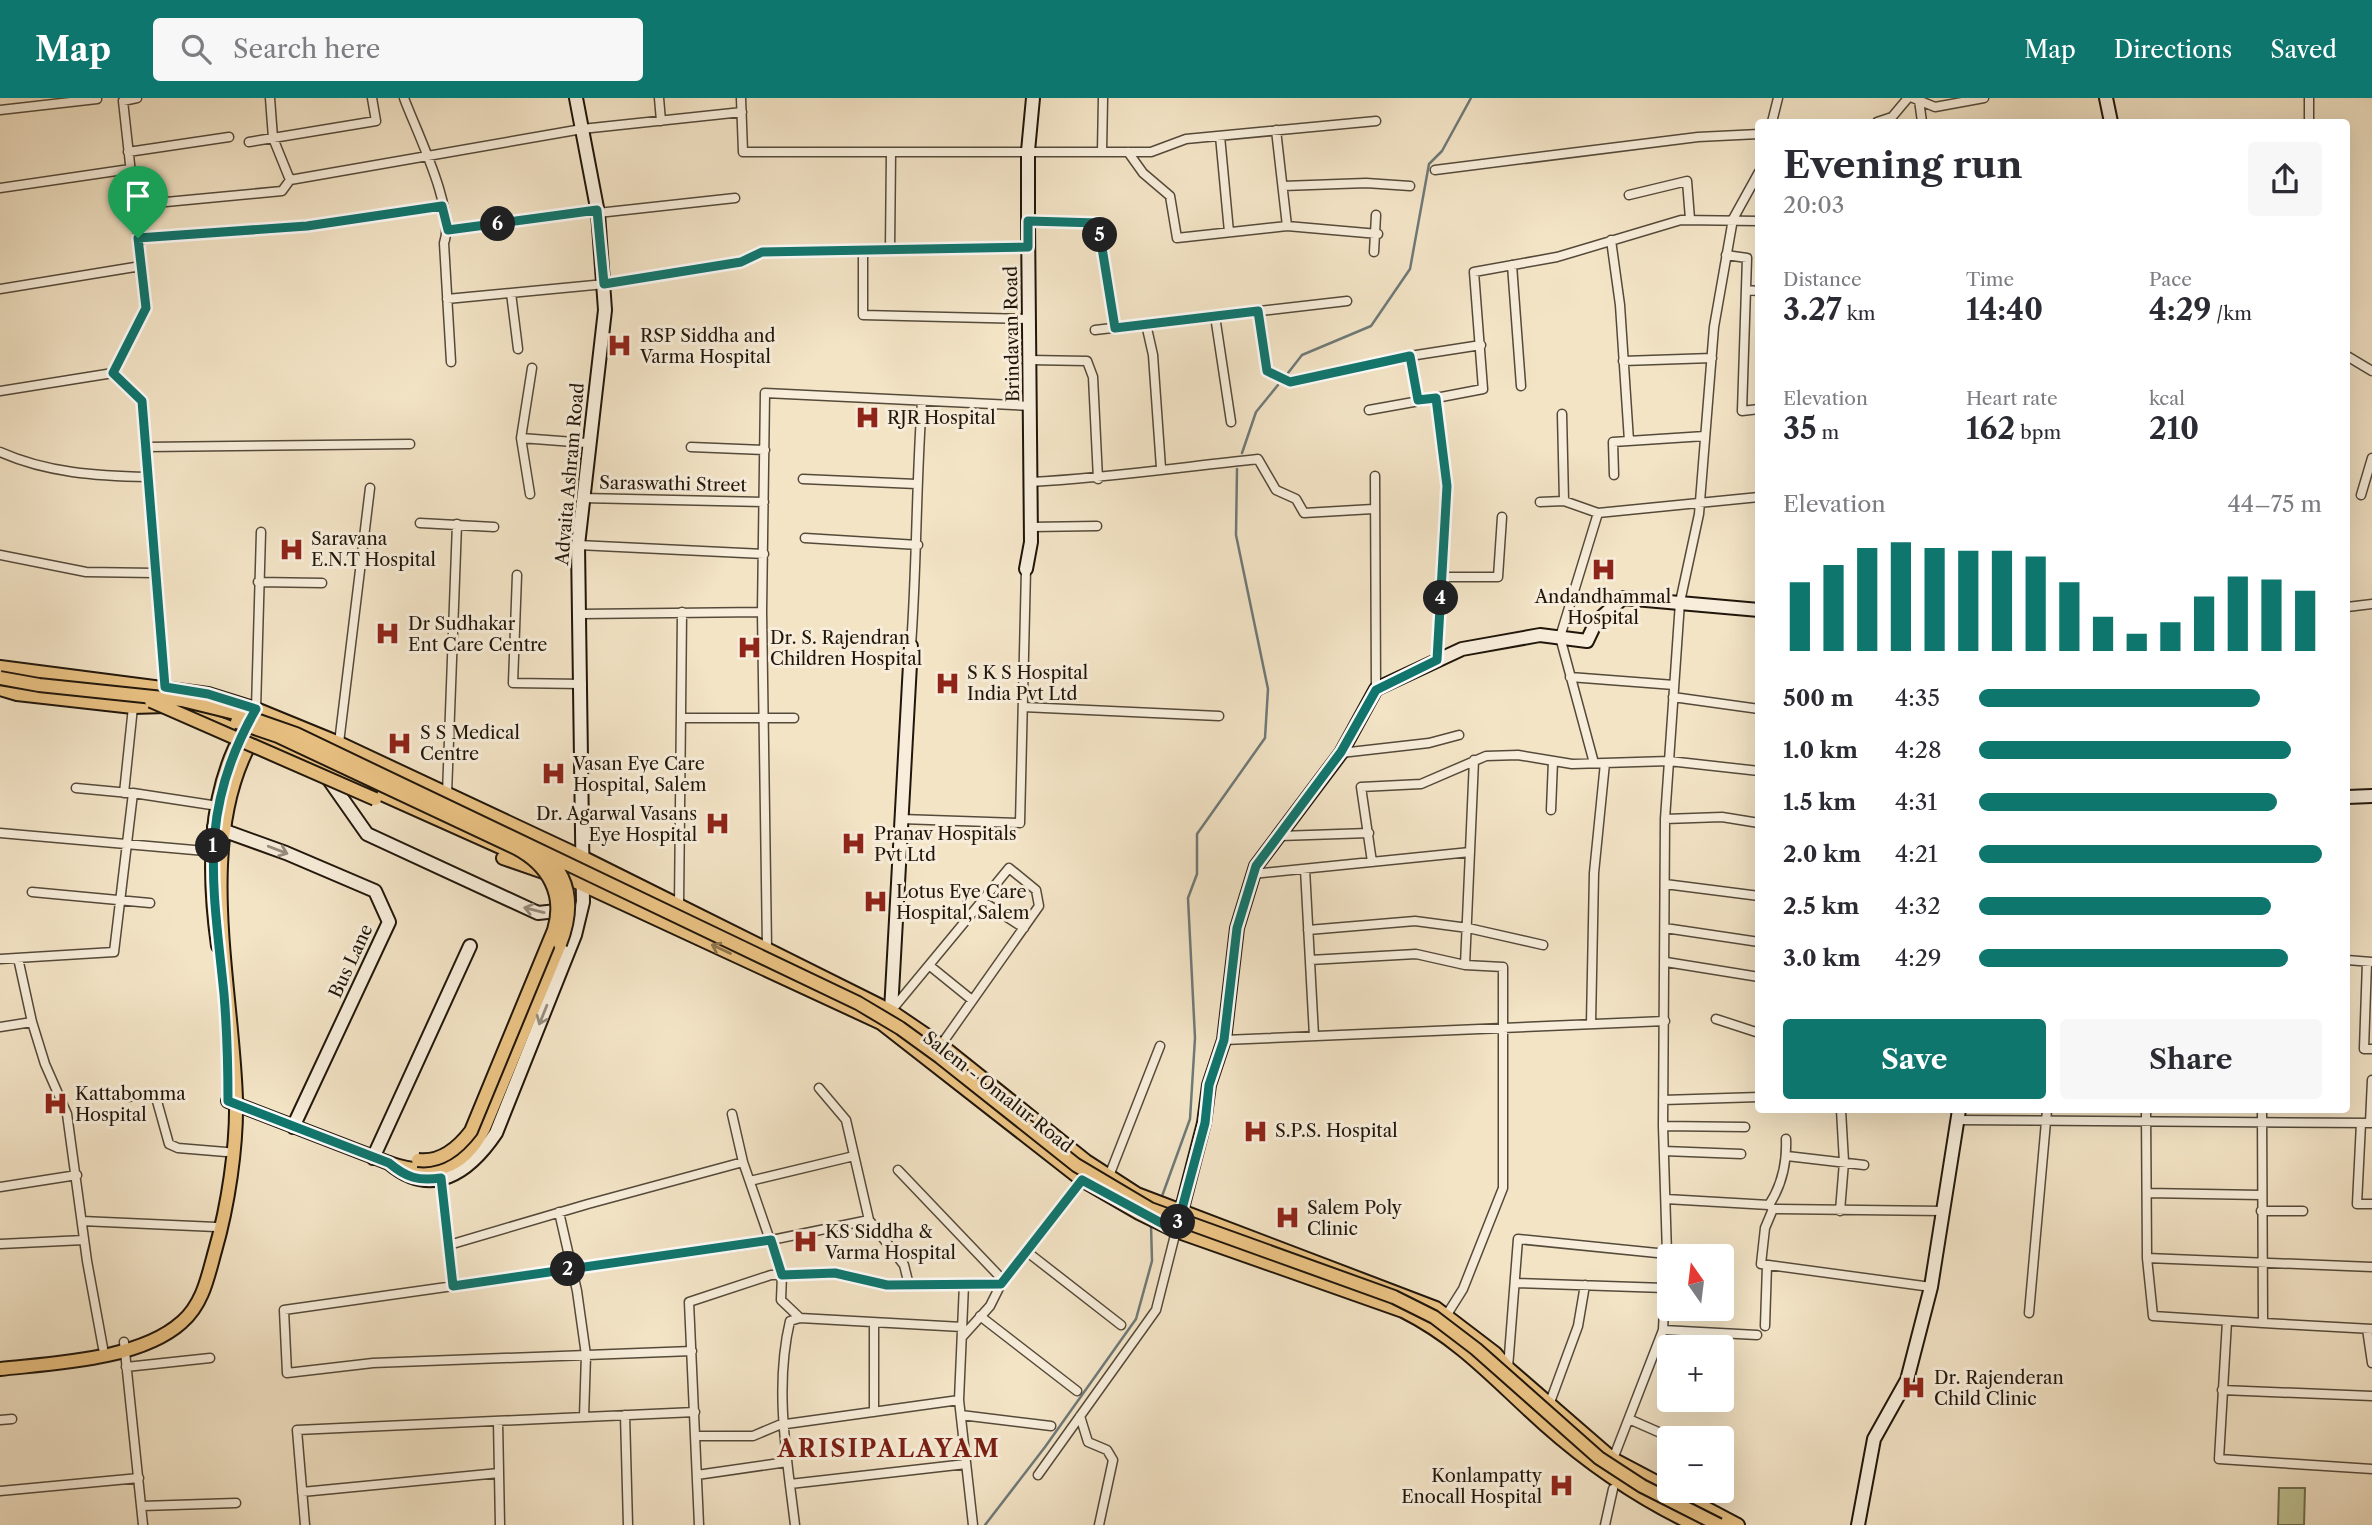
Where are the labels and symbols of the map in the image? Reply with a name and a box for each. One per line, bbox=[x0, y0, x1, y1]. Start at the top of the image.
pin bbox=[108, 166, 168, 238]
pin: 6 bbox=[480, 206, 516, 242]
pin: 5 bbox=[1082, 218, 1118, 252]
street label: Brindavan Road bbox=[1000, 266, 1024, 402]
place label: RSP Siddha and Varma Hospital bbox=[639, 325, 775, 368]
hospital icon: RSP Siddha and Varma Hospital bbox=[606, 332, 634, 360]
street label: Advaita Ashram Road bbox=[551, 382, 589, 567]
hospital icon: RJR Hospital bbox=[853, 404, 881, 432]
place label: RJR Hospital bbox=[887, 407, 996, 429]
street label: Saraswathi Street bbox=[599, 472, 748, 496]
place label: Saravana E.N.T Hospital bbox=[311, 528, 436, 571]
hospital icon: Saravana E.N.T Hospital bbox=[277, 535, 305, 563]
hospital icon: Andandhammal Hospital bbox=[1589, 556, 1617, 584]
pin: 4 bbox=[1424, 580, 1458, 616]
place label: Andandhammal Hospital bbox=[1534, 586, 1671, 629]
place label: Dr Sudhakar Ent Care Centre bbox=[408, 613, 547, 656]
hospital icon: Dr Sudhakar Ent Care Centre bbox=[374, 620, 402, 648]
place label: Dr. S. Rajendran Children Hospital bbox=[770, 627, 922, 670]
hospital icon: Dr. S. Rajendran Children Hospital bbox=[736, 634, 764, 662]
place label: S K S Hospital India Pvt Ltd bbox=[967, 662, 1088, 705]
hospital icon: S K S Hospital India Pvt Ltd bbox=[933, 669, 961, 697]
place label: S S Medical Centre bbox=[420, 722, 520, 765]
hospital icon: S S Medical Centre bbox=[386, 729, 414, 757]
place label: Vasan Eye Care Hospital, Salem bbox=[572, 753, 707, 796]
hospital icon: Vasan Eye Care Hospital, Salem bbox=[539, 760, 567, 788]
place label: Dr. Agarwal Vasans Eye Hospital bbox=[536, 803, 697, 846]
hospital icon: Dr. Agarwal Vasans Eye Hospital bbox=[703, 810, 731, 838]
place label: Pranav Hospitals Pvt Ltd bbox=[874, 823, 1017, 866]
pin: 1 bbox=[196, 828, 230, 864]
hospital icon: Pranav Hospitals Pvt Ltd bbox=[840, 830, 868, 858]
one-way arrow bbox=[267, 844, 288, 857]
place label: Lotus Eye Care Hospital, Salem bbox=[896, 881, 1030, 924]
hospital icon: Lotus Eye Care Hospital, Salem bbox=[862, 888, 890, 916]
one-way arrow bbox=[524, 903, 546, 916]
street label: Bus Lane bbox=[324, 921, 378, 1001]
one-way arrow bbox=[711, 942, 732, 955]
one-way arrow bbox=[536, 1004, 549, 1025]
street label: Salem - Omalur Road bbox=[919, 1027, 1077, 1157]
place label: Kattabomma Hospital bbox=[75, 1083, 186, 1126]
hospital icon: Kattabomma Hospital bbox=[41, 1090, 69, 1118]
hospital icon: S.P.S. Hospital bbox=[1241, 1117, 1269, 1145]
place label: S.P.S. Hospital bbox=[1275, 1120, 1398, 1142]
place label: Salem Poly Clinic bbox=[1307, 1197, 1403, 1240]
pin: 3 bbox=[1160, 1204, 1196, 1240]
hospital icon: Salem Poly Clinic bbox=[1273, 1204, 1301, 1232]
place label: KS Siddha & Varma Hospital bbox=[824, 1221, 956, 1264]
hospital icon: KS Siddha & Varma Hospital bbox=[791, 1228, 819, 1256]
north arrow bbox=[1657, 1244, 1734, 1321]
pin: 2 bbox=[550, 1252, 586, 1286]
place label: Dr. Rajenderan Child Clinic bbox=[1934, 1367, 2064, 1410]
hospital icon: Dr. Rajenderan Child Clinic bbox=[1900, 1374, 1928, 1402]
district label: ARISIPALAYAM bbox=[776, 1434, 1001, 1463]
place label: Konlampatty Enocall Hospital bbox=[1401, 1465, 1543, 1508]
hospital icon: Konlampatty Enocall Hospital bbox=[1548, 1472, 1576, 1500]

